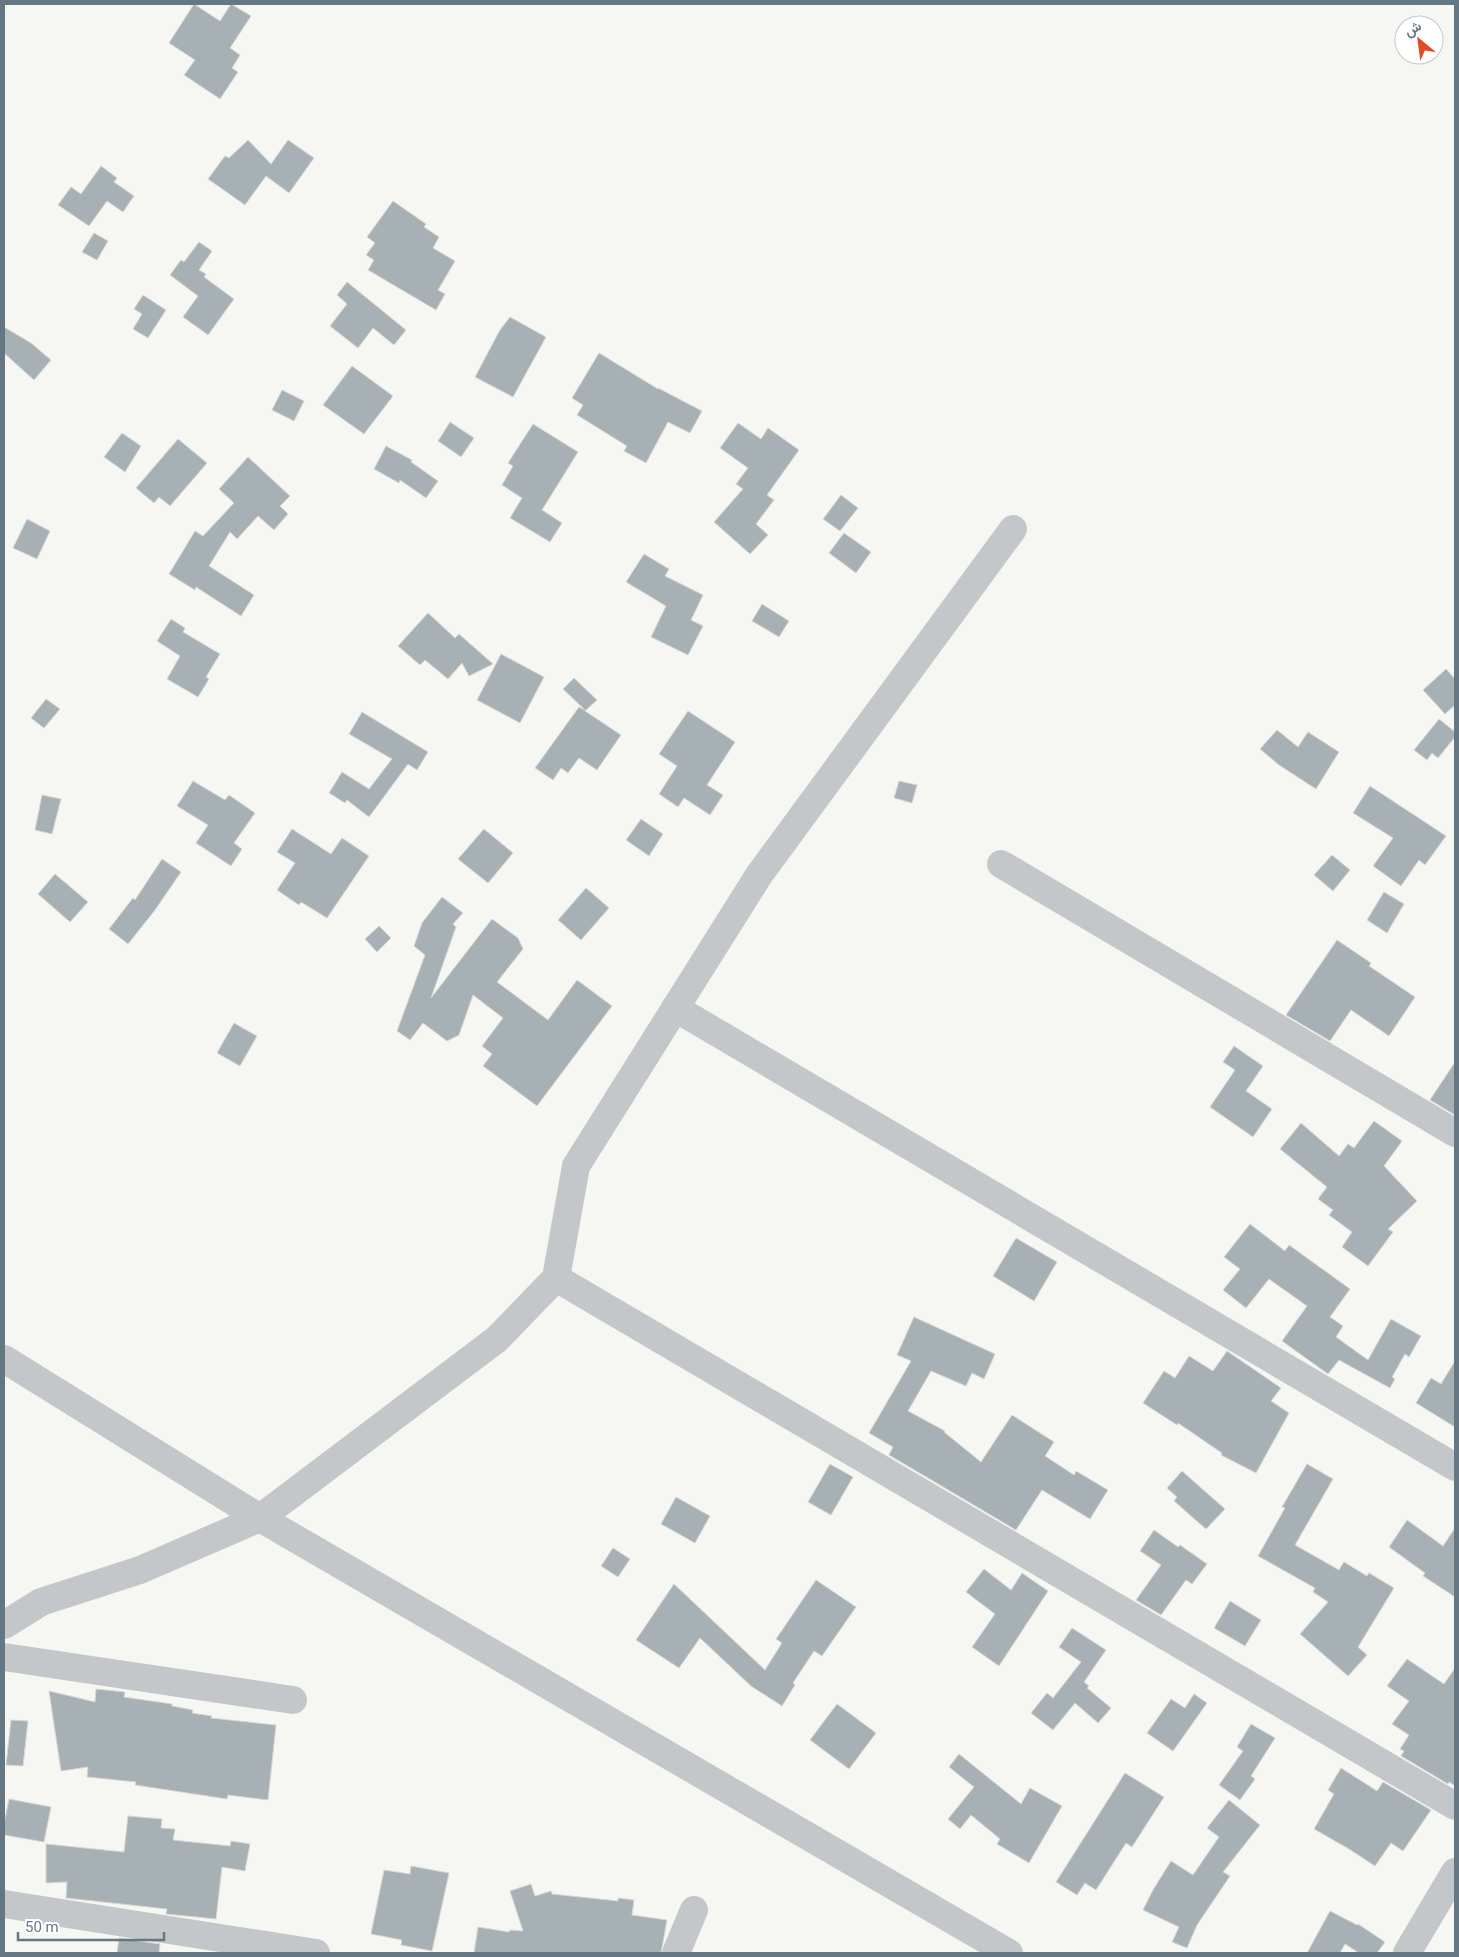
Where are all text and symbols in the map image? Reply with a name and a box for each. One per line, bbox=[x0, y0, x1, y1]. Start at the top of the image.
north arrow bbox=[1394, 15, 1444, 65]
text: ش bbox=[1401, 17, 1425, 41]
scale bar bbox=[18, 1910, 164, 1942]
text: 50 m bbox=[25, 1918, 59, 1936]

